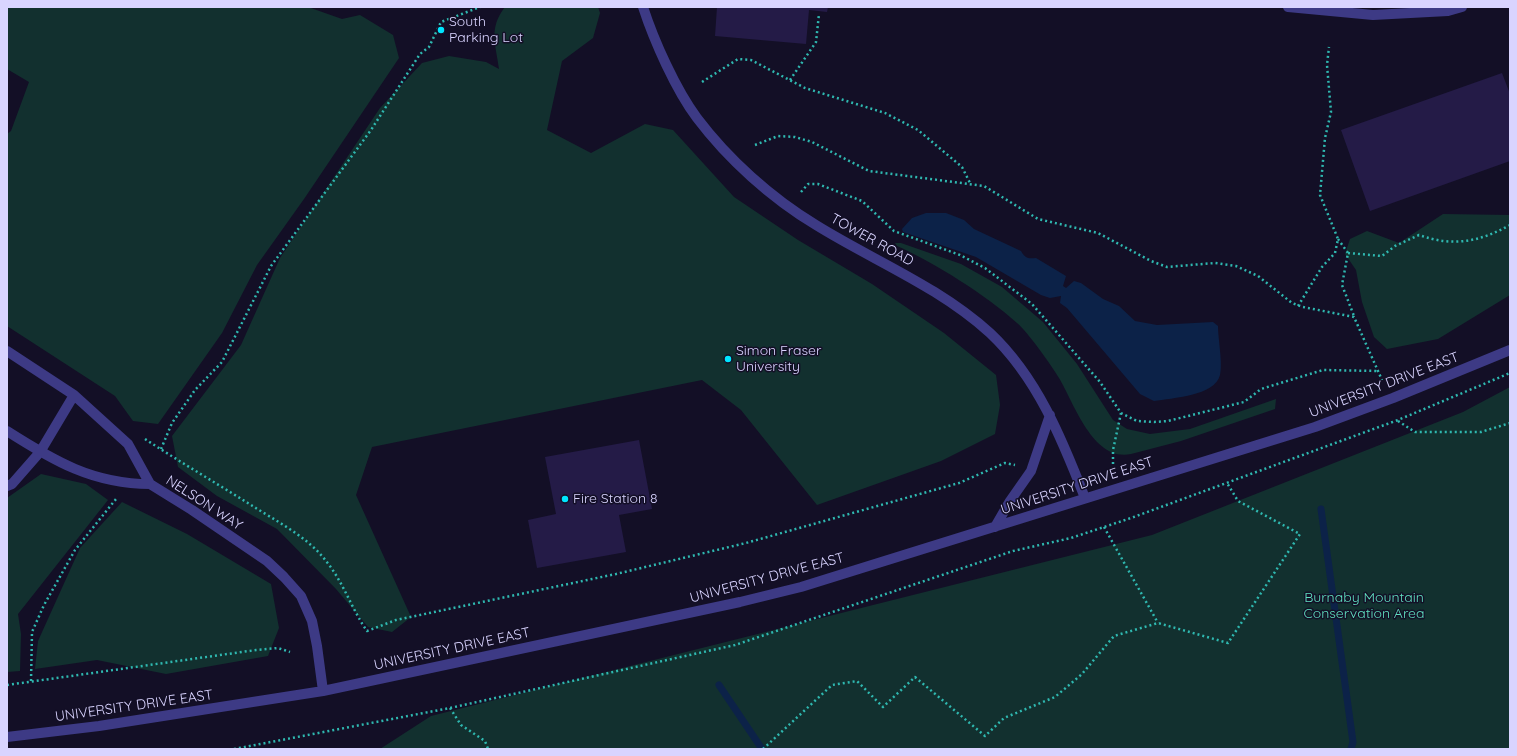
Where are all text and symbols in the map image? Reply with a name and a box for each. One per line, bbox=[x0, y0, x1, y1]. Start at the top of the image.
place label: South Parking Lot bbox=[449, 14, 523, 46]
marker: South Parking Lot bbox=[436, 25, 446, 35]
street label: TOWER ROAD bbox=[827, 210, 917, 270]
place label: Simon Fraser University bbox=[736, 343, 821, 376]
street label: UNIVERSITY DRIVE EAST bbox=[1307, 349, 1461, 421]
marker: Simon Fraser University bbox=[723, 354, 733, 364]
street label: UNIVERSITY DRIVE EAST bbox=[999, 453, 1155, 519]
street label: NELSON WAY bbox=[163, 472, 245, 534]
place label: Fire Station 8 bbox=[573, 491, 658, 507]
marker: Fire Station 8 bbox=[560, 494, 570, 504]
street label: UNIVERSITY DRIVE EAST bbox=[688, 549, 846, 607]
park label: Burnaby Mountain Conservation Area bbox=[1304, 590, 1424, 622]
street label: UNIVERSITY DRIVE EAST bbox=[372, 624, 532, 674]
street label: UNIVERSITY DRIVE EAST bbox=[54, 687, 214, 725]

